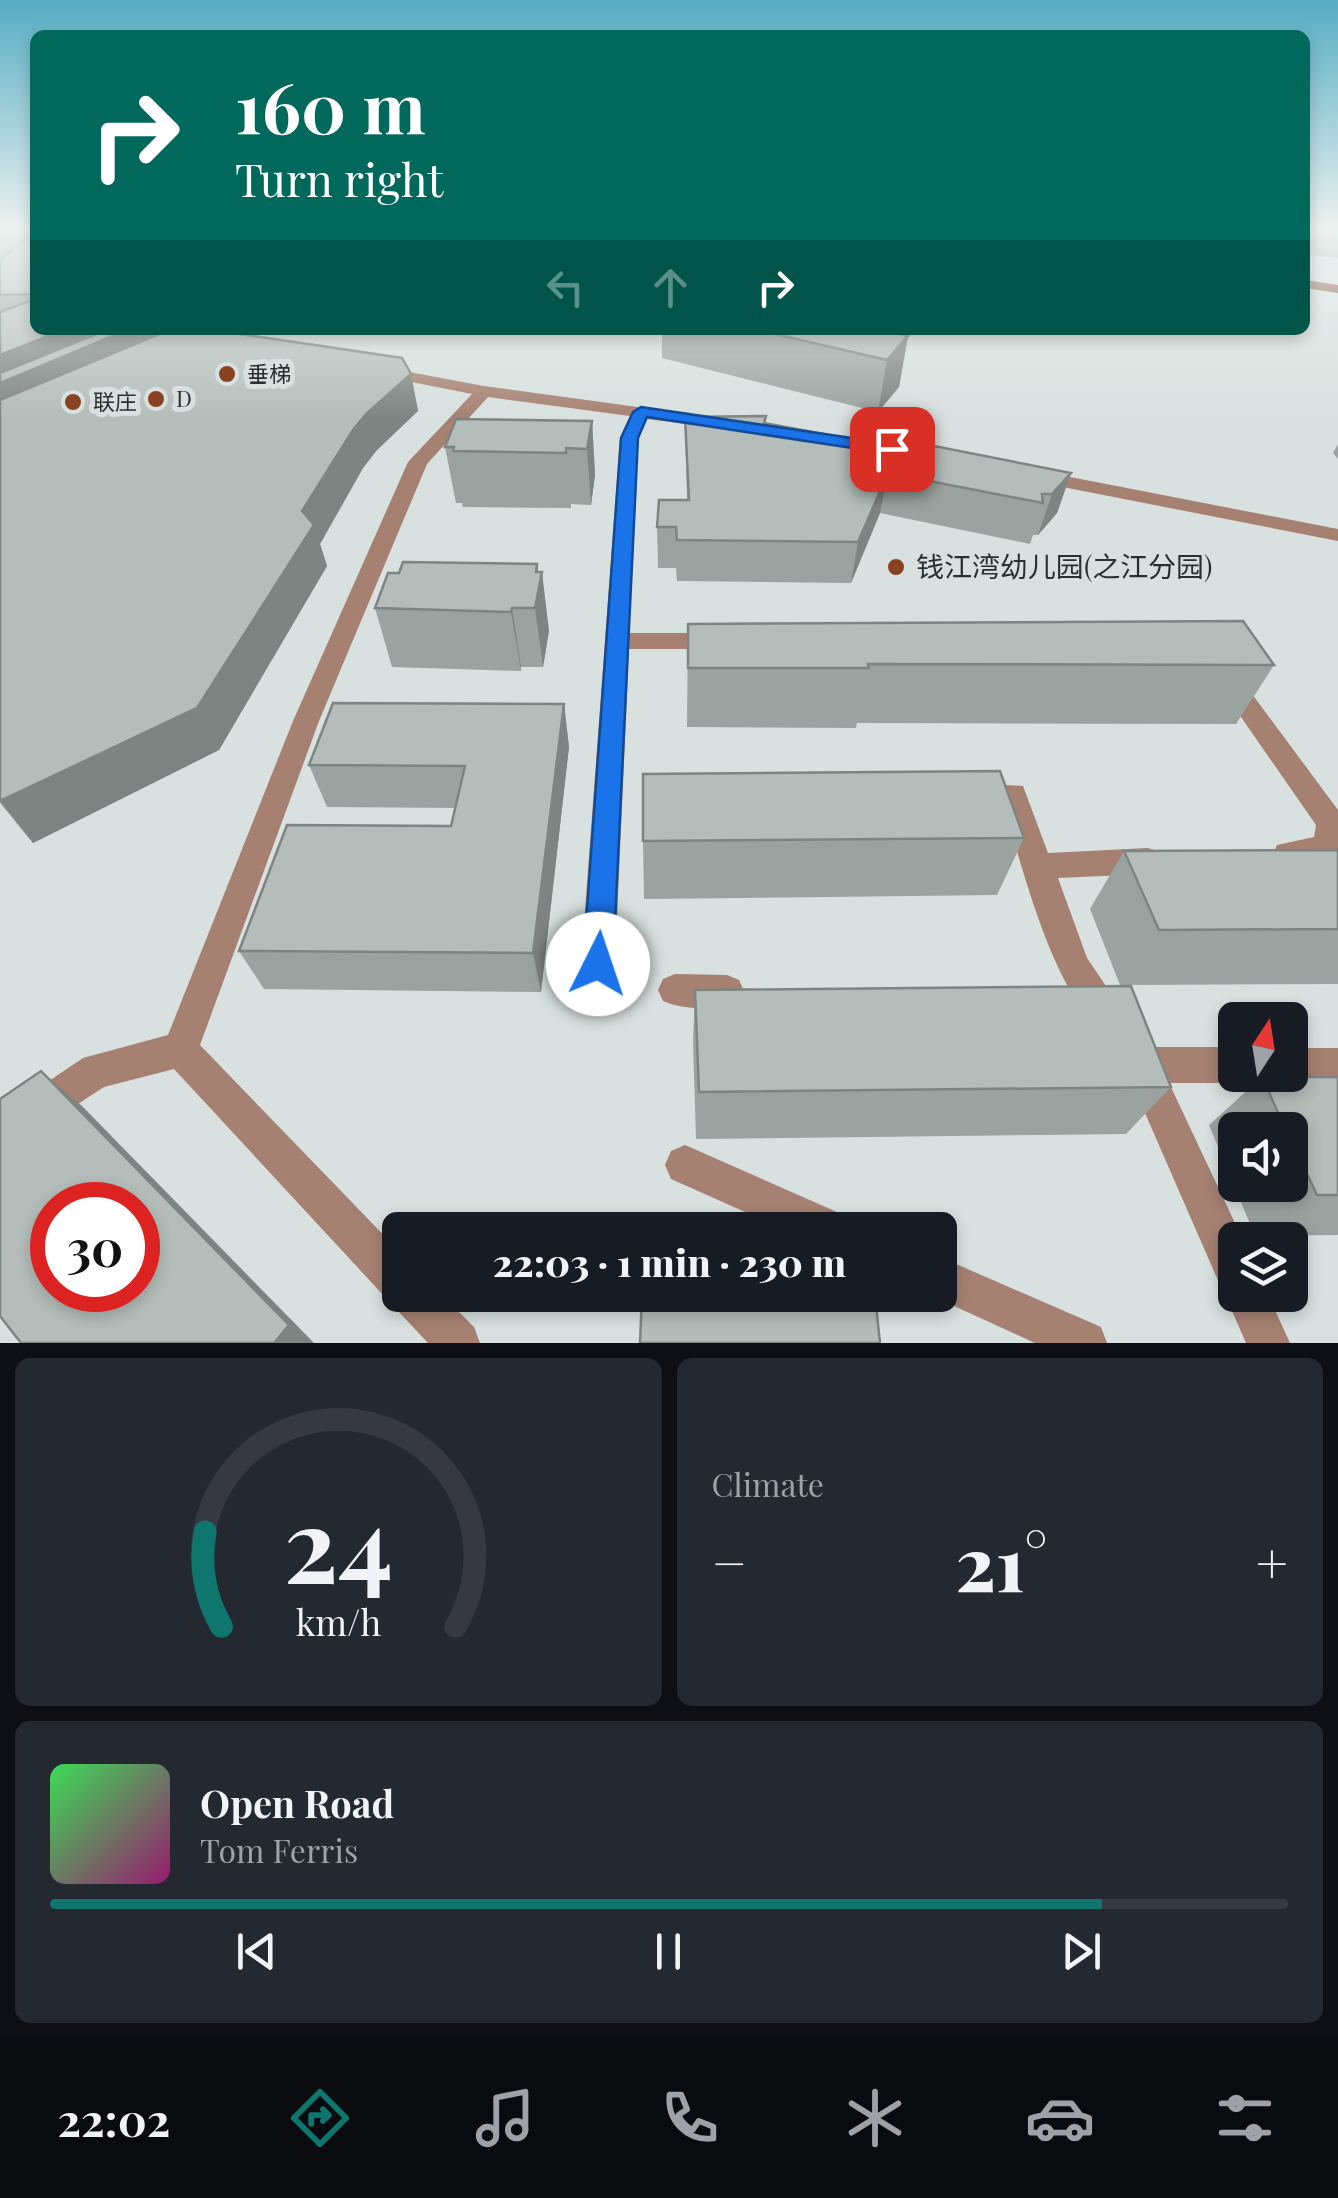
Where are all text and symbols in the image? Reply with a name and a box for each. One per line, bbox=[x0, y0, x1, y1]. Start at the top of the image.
text: 160 m bbox=[235, 58, 426, 152]
icon: right bbox=[70, 70, 200, 200]
text: Turn right bbox=[235, 148, 443, 208]
icon: left bbox=[538, 260, 593, 315]
icon: ahead bbox=[643, 260, 698, 315]
icon: right bbox=[748, 260, 803, 315]
place label: 垂梯 bbox=[247, 358, 291, 388]
marker: 垂梯 bbox=[216, 363, 238, 385]
place label: D bbox=[176, 383, 192, 413]
place label: 联庄 bbox=[93, 386, 137, 416]
marker: D bbox=[145, 388, 167, 410]
marker: 联庄 bbox=[62, 391, 84, 413]
pin bbox=[850, 407, 935, 492]
icon: arrive bbox=[865, 422, 920, 477]
place label: 钱江湾幼儿园(之江分园) bbox=[916, 547, 1212, 584]
marker: 钱江湾幼儿园(之江分园) bbox=[885, 556, 907, 578]
position arrow bbox=[546, 912, 650, 1016]
north arrow bbox=[1218, 1002, 1308, 1092]
map controls bbox=[1218, 1002, 1308, 1312]
button: sound bbox=[1218, 1112, 1308, 1202]
speed limit sign: 30 bbox=[30, 1182, 160, 1312]
button: layers bbox=[1218, 1222, 1308, 1312]
text: 22:03 · 1 min · 230 m bbox=[493, 1236, 846, 1287]
text: Climate bbox=[712, 1462, 824, 1505]
text: 24 bbox=[284, 1471, 393, 1610]
text: 21° bbox=[955, 1511, 1047, 1611]
text: − bbox=[712, 1524, 747, 1598]
text: + bbox=[1256, 1524, 1288, 1598]
text: km/h bbox=[295, 1597, 381, 1645]
text: Open Road bbox=[200, 1777, 394, 1828]
text: Tom Ferris bbox=[200, 1828, 358, 1871]
icon: previous bbox=[229, 1924, 284, 1979]
icon: pause bbox=[641, 1924, 696, 1979]
icon: next bbox=[1054, 1924, 1109, 1979]
icon: directions bbox=[285, 2083, 355, 2153]
icon: music bbox=[470, 2083, 540, 2153]
icon: phone bbox=[655, 2083, 725, 2153]
icon: climate bbox=[840, 2083, 910, 2153]
icon: car bbox=[1025, 2083, 1095, 2153]
icon: filters bbox=[1210, 2083, 1280, 2153]
text: 22:02 bbox=[58, 2088, 170, 2148]

